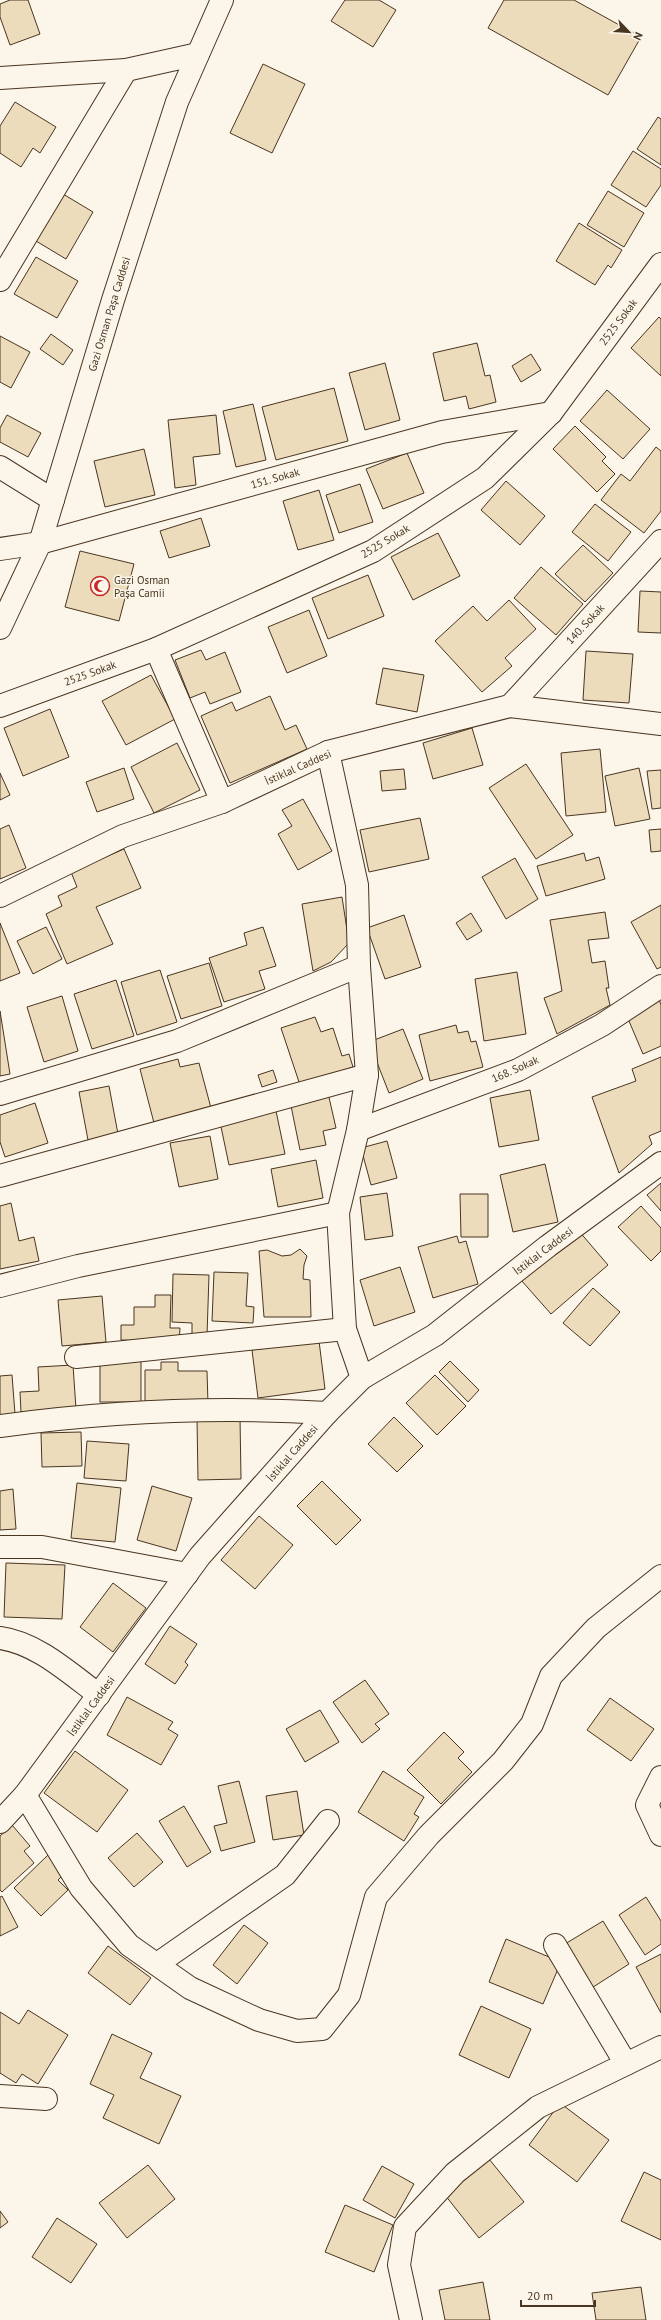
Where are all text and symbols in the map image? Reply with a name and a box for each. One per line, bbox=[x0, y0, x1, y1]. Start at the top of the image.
north arrow bbox=[609, 12, 649, 52]
text: N bbox=[630, 30, 646, 42]
street label: Gazi Osman Paşa Caddesi bbox=[85, 255, 133, 373]
street label: 2525 Sokak bbox=[596, 295, 640, 348]
street label: 151. Sokak bbox=[249, 464, 302, 492]
street label: 2525 Sokak bbox=[358, 521, 413, 561]
place label: Gazi Osman Paşa Camii bbox=[114, 573, 170, 600]
mosque icon: Gazi Osman Paşa Camii bbox=[89, 575, 111, 597]
street label: 140. Sokak bbox=[563, 600, 608, 647]
street label: 2525 Sokak bbox=[62, 657, 119, 689]
street label: İstiklal Caddesi bbox=[263, 746, 333, 788]
street label: 168. Sokak bbox=[489, 1052, 541, 1086]
street label: İstiklal Caddesi bbox=[510, 1224, 576, 1278]
street label: İstiklal Caddesi bbox=[263, 1422, 321, 1484]
street label: İstiklal Caddesi bbox=[64, 1673, 118, 1739]
scale bar bbox=[521, 2282, 595, 2308]
text: 20 m bbox=[527, 2288, 553, 2303]

